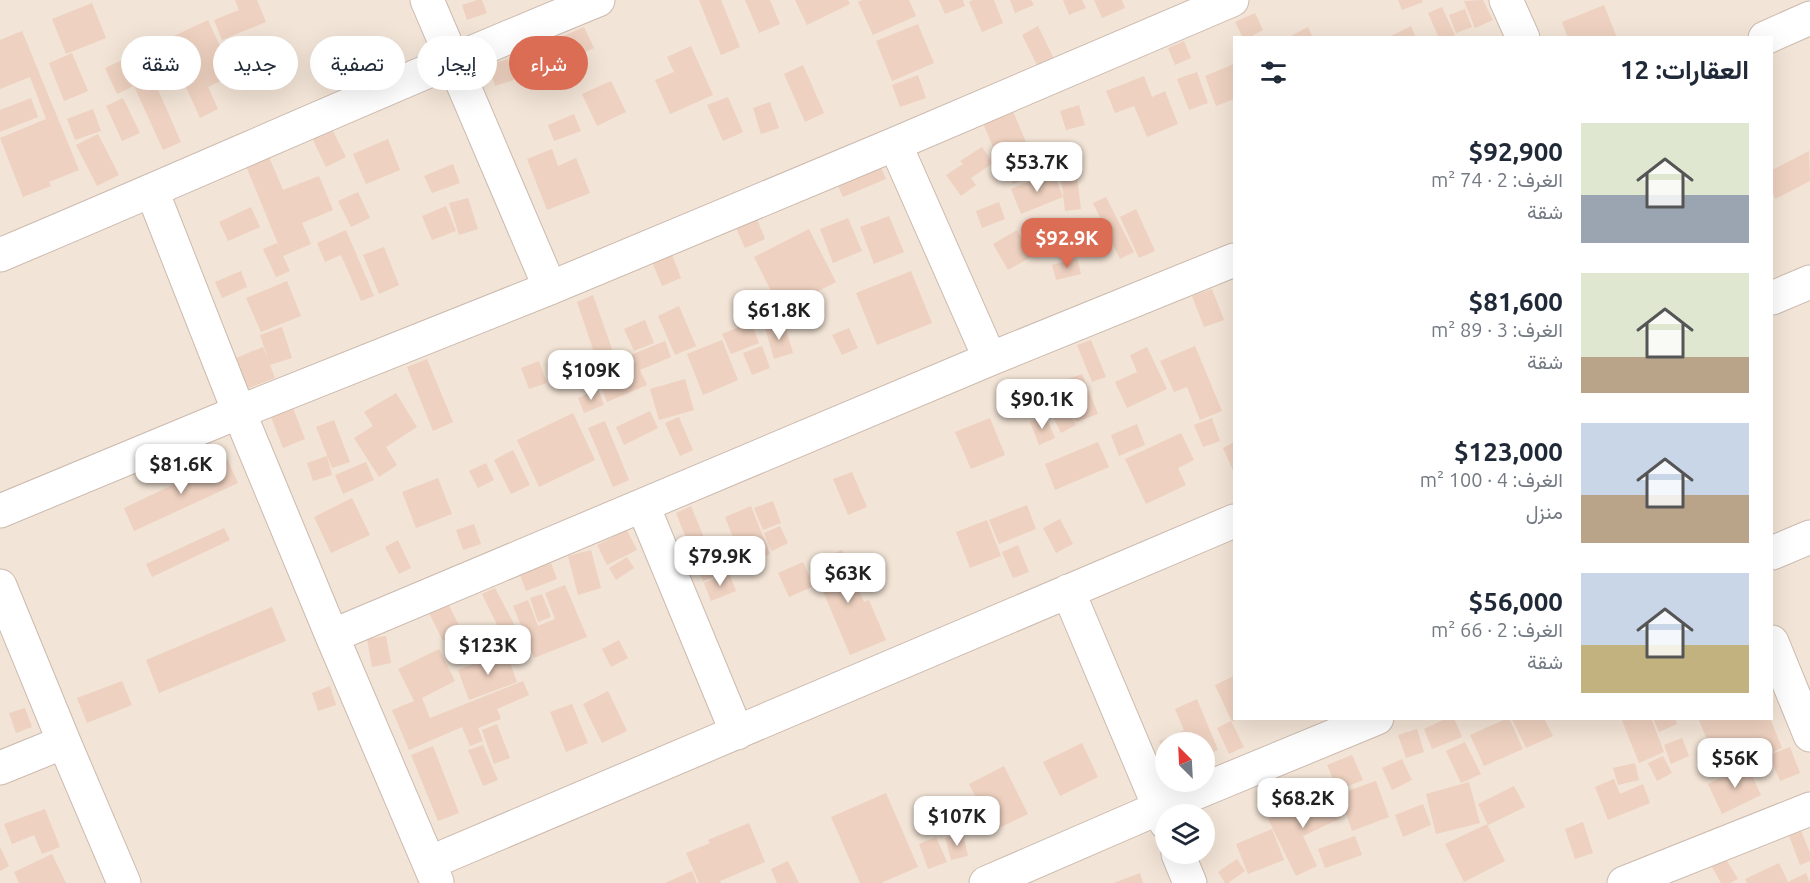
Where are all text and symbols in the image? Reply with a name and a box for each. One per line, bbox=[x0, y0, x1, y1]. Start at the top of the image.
chip: شقة bbox=[121, 36, 201, 90]
chip: جديد bbox=[213, 36, 298, 90]
chip: تصفية bbox=[310, 36, 405, 90]
chip: إيجار bbox=[417, 36, 497, 90]
chip: شراء bbox=[509, 36, 588, 90]
text: العقارات: 12 bbox=[1620, 55, 1749, 84]
icon: filters bbox=[1257, 56, 1290, 89]
text: $92,900 bbox=[1469, 137, 1563, 166]
pin: $53.7K bbox=[988, 142, 1086, 193]
icon: home bbox=[1629, 147, 1701, 219]
text: $53.7K bbox=[1005, 150, 1069, 173]
text: الغرف: 2 · 74 m² bbox=[1431, 168, 1563, 191]
text: شقة bbox=[1527, 200, 1563, 223]
pin: $92.9K bbox=[1018, 218, 1116, 269]
text: $92.9K bbox=[1035, 226, 1099, 249]
text: $81,600 bbox=[1469, 287, 1563, 316]
pin: $61.8K bbox=[730, 290, 828, 341]
icon: home bbox=[1629, 297, 1701, 369]
text: $61.8K bbox=[747, 298, 811, 321]
text: الغرف: 3 · 89 m² bbox=[1431, 318, 1563, 341]
pin: $109K bbox=[549, 350, 633, 401]
text: شقة bbox=[1527, 350, 1563, 373]
text: $109K bbox=[562, 358, 620, 381]
pin: $90.1K bbox=[993, 379, 1091, 430]
text: $90.1K bbox=[1010, 387, 1074, 410]
text: $123,000 bbox=[1454, 437, 1563, 466]
pin: $81.6K bbox=[132, 444, 230, 495]
icon: home bbox=[1629, 447, 1701, 519]
text: $81.6K bbox=[149, 452, 213, 475]
text: الغرف: 4 · 100 m² bbox=[1420, 468, 1563, 491]
text: منزل bbox=[1526, 500, 1563, 523]
pin: $79.9K bbox=[671, 536, 769, 587]
text: $79.9K bbox=[688, 544, 752, 567]
pin: $63K bbox=[812, 553, 884, 604]
text: $63K bbox=[824, 561, 872, 584]
text: $56,000 bbox=[1469, 587, 1563, 616]
icon: home bbox=[1629, 597, 1701, 669]
text: الغرف: 2 · 66 m² bbox=[1431, 618, 1563, 641]
pin: $123K bbox=[446, 625, 530, 676]
text: $123K bbox=[459, 633, 517, 656]
text: شقة bbox=[1527, 650, 1563, 673]
north arrow bbox=[1155, 732, 1215, 792]
map controls bbox=[1155, 732, 1215, 864]
pin: $56K bbox=[1699, 738, 1771, 789]
text: $56K bbox=[1711, 746, 1759, 769]
pin: $68.2K bbox=[1254, 778, 1352, 829]
text: $68.2K bbox=[1271, 786, 1335, 809]
pin: $107K bbox=[915, 796, 999, 847]
text: $107K bbox=[928, 804, 986, 827]
button: layers bbox=[1155, 804, 1215, 864]

